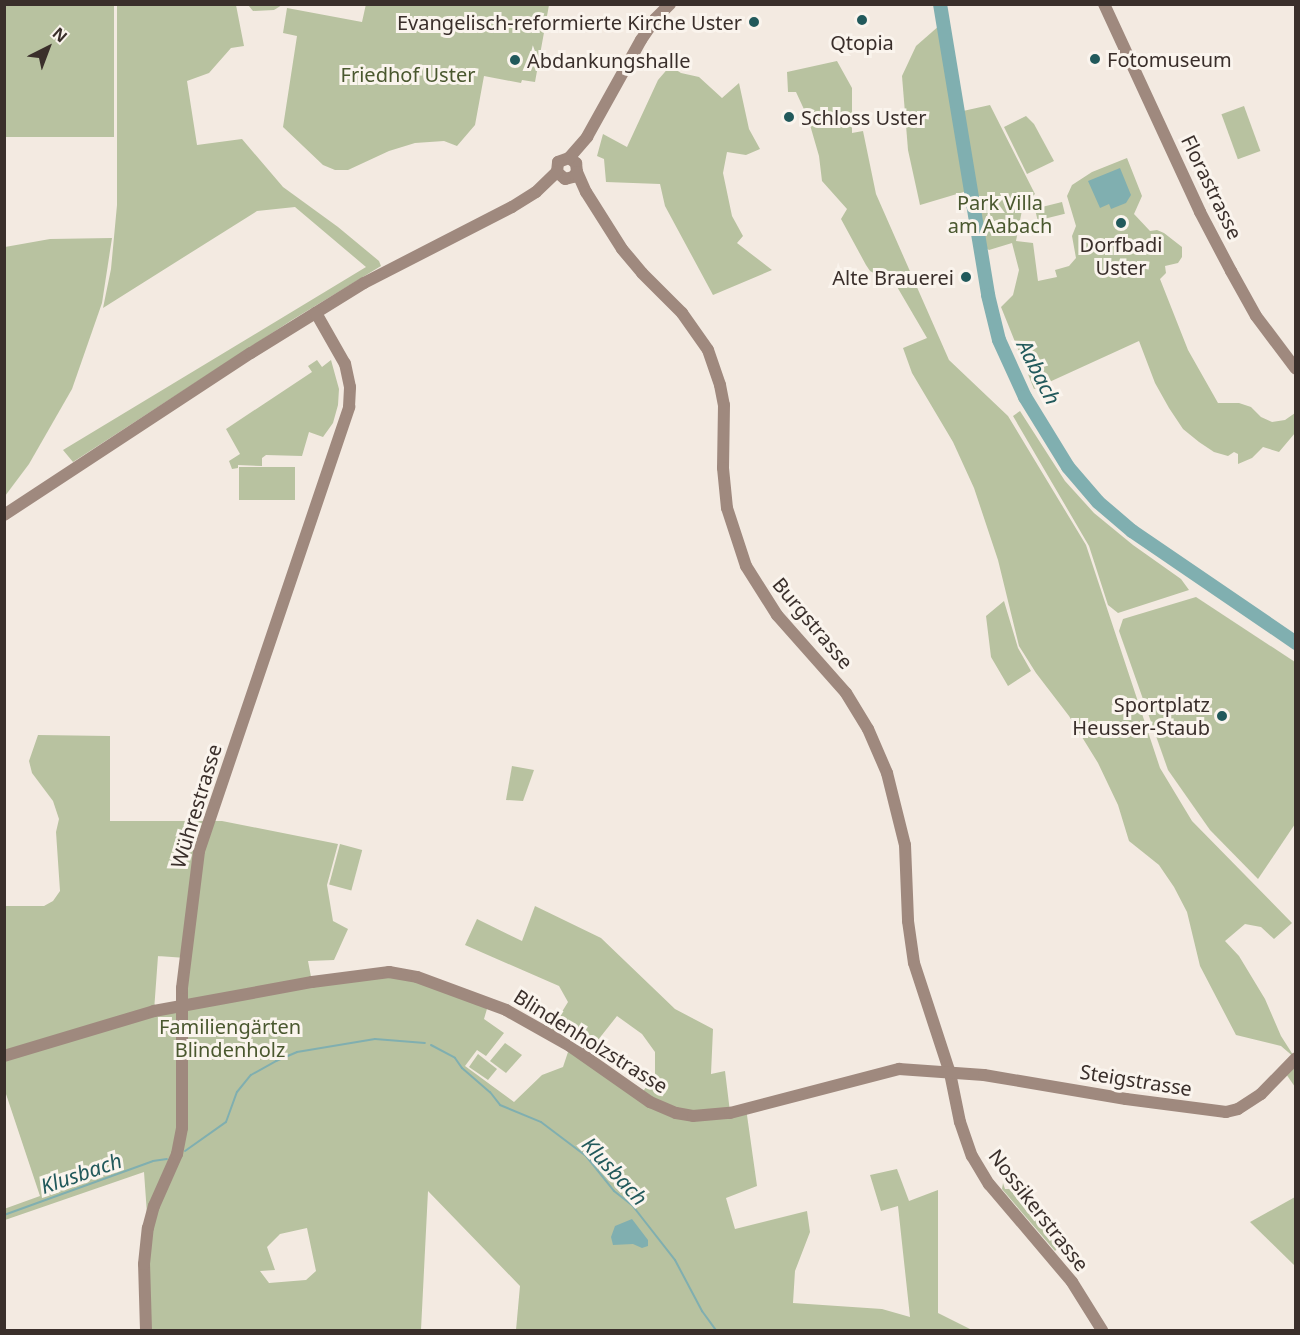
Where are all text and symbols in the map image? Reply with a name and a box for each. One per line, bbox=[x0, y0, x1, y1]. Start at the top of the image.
place label: Evangelisch-reformierte Kirche Uster bbox=[397, 10, 742, 34]
marker: Qtopia bbox=[855, 13, 869, 27]
marker: Evangelisch-reformierte Kirche Uster bbox=[747, 15, 761, 29]
north arrow bbox=[18, 18, 78, 78]
text: N bbox=[48, 22, 72, 47]
place label: Qtopia bbox=[830, 30, 894, 54]
place label: Fotomuseum bbox=[1107, 47, 1232, 71]
place label: Abdankungshalle bbox=[527, 48, 690, 72]
marker: Fotomuseum bbox=[1088, 52, 1102, 66]
marker: Abdankungshalle bbox=[508, 53, 522, 67]
park label: Friedhof Uster bbox=[341, 62, 475, 86]
place label: Schloss Uster bbox=[801, 105, 927, 129]
marker: Schloss Uster bbox=[782, 110, 796, 124]
street label: Florastrasse bbox=[1176, 131, 1248, 243]
park label: Park Villa am Aabach bbox=[948, 191, 1052, 238]
marker: Dorfbadi Uster bbox=[1114, 216, 1128, 230]
place label: Dorfbadi Uster bbox=[1080, 232, 1162, 279]
place label: Alte Brauerei bbox=[832, 265, 954, 289]
marker: Alte Brauerei bbox=[959, 270, 973, 284]
water label: Aabach bbox=[1012, 335, 1066, 409]
street label: Burgstrasse bbox=[768, 572, 858, 674]
place label: Sportplatz Heusser-Staub bbox=[1072, 692, 1210, 739]
marker: Sportplatz Heusser-Staub bbox=[1215, 709, 1229, 723]
street label: Wührestrasse bbox=[166, 741, 226, 871]
street label: Blindenholzstrasse bbox=[510, 984, 672, 1098]
park label: Familiengärten Blindenholz bbox=[159, 1014, 301, 1061]
street label: Steigstrasse bbox=[1078, 1059, 1194, 1101]
water label: Klusbach bbox=[577, 1132, 653, 1210]
street label: Nossikerstrasse bbox=[984, 1144, 1094, 1276]
water label: Klusbach bbox=[37, 1147, 125, 1199]

